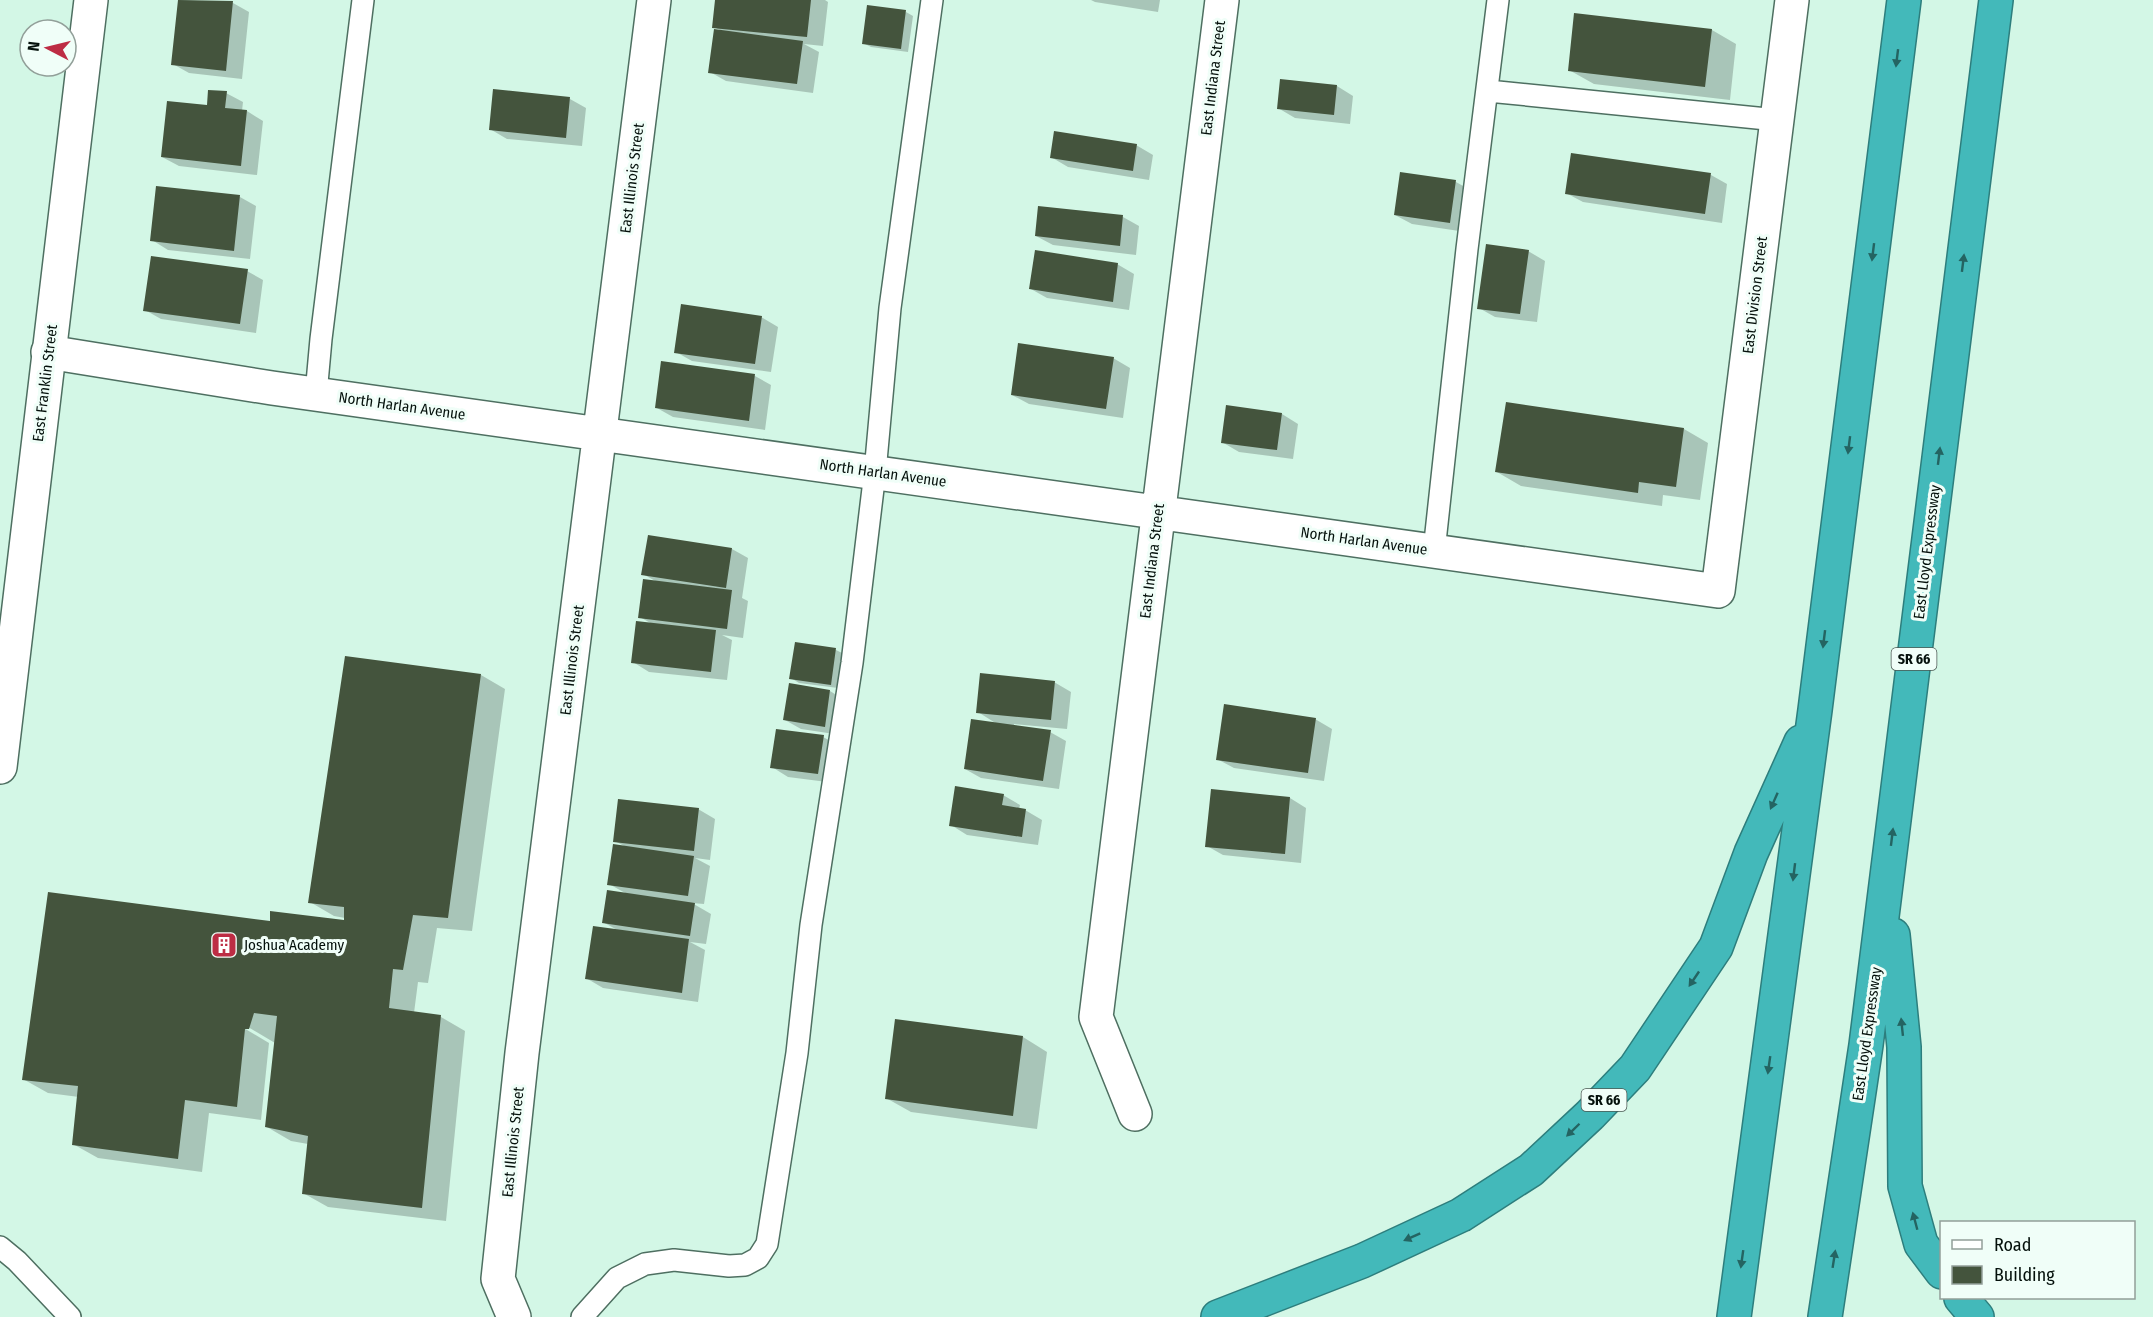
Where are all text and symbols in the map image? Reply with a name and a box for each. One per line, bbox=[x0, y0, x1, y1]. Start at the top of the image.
north arrow bbox=[18, 18, 78, 78]
street label: East Indiana Street bbox=[1197, 19, 1229, 136]
text: N bbox=[24, 40, 44, 52]
one-way arrow bbox=[1892, 49, 1901, 68]
street label: East Illinois Street bbox=[616, 122, 648, 234]
street label: East Division Street bbox=[1739, 235, 1771, 355]
one-way arrow bbox=[1868, 242, 1877, 261]
one-way arrow bbox=[1959, 253, 1968, 272]
street label: East Franklin Street bbox=[29, 323, 61, 443]
street label: North Harlan Avenue bbox=[337, 388, 467, 424]
one-way arrow bbox=[1844, 436, 1853, 455]
one-way arrow bbox=[1935, 447, 1944, 466]
street label: North Harlan Avenue bbox=[818, 455, 948, 491]
street label: East Lloyd Expressway bbox=[1910, 484, 1944, 620]
street label: East Indiana Street bbox=[1136, 502, 1168, 619]
street label: North Harlan Avenue bbox=[1299, 523, 1429, 559]
street label: East Illinois Street bbox=[556, 604, 588, 716]
one-way arrow bbox=[1820, 629, 1829, 648]
road number: SR 66 bbox=[1892, 648, 1936, 670]
one-way arrow bbox=[1769, 793, 1778, 810]
one-way arrow bbox=[1887, 828, 1897, 847]
one-way arrow bbox=[1790, 863, 1799, 882]
building icon: Joshua Academy bbox=[209, 930, 239, 960]
place label: Joshua Academy bbox=[244, 936, 344, 954]
street label: East Lloyd Expressway bbox=[1849, 966, 1885, 1102]
one-way arrow bbox=[1688, 970, 1700, 986]
one-way arrow bbox=[1898, 1018, 1907, 1037]
one-way arrow bbox=[1764, 1056, 1773, 1075]
street label: East Illinois Street bbox=[498, 1086, 528, 1198]
road number: SR 66 bbox=[1582, 1089, 1626, 1111]
one-way arrow bbox=[1567, 1123, 1581, 1137]
one-way arrow bbox=[1909, 1212, 1919, 1230]
legend bbox=[1940, 1221, 2135, 1299]
one-way arrow bbox=[1404, 1233, 1421, 1242]
text: Road bbox=[1994, 1234, 2031, 1256]
one-way arrow bbox=[1737, 1249, 1747, 1268]
one-way arrow bbox=[1829, 1250, 1838, 1269]
text: Building bbox=[1994, 1264, 2055, 1286]

